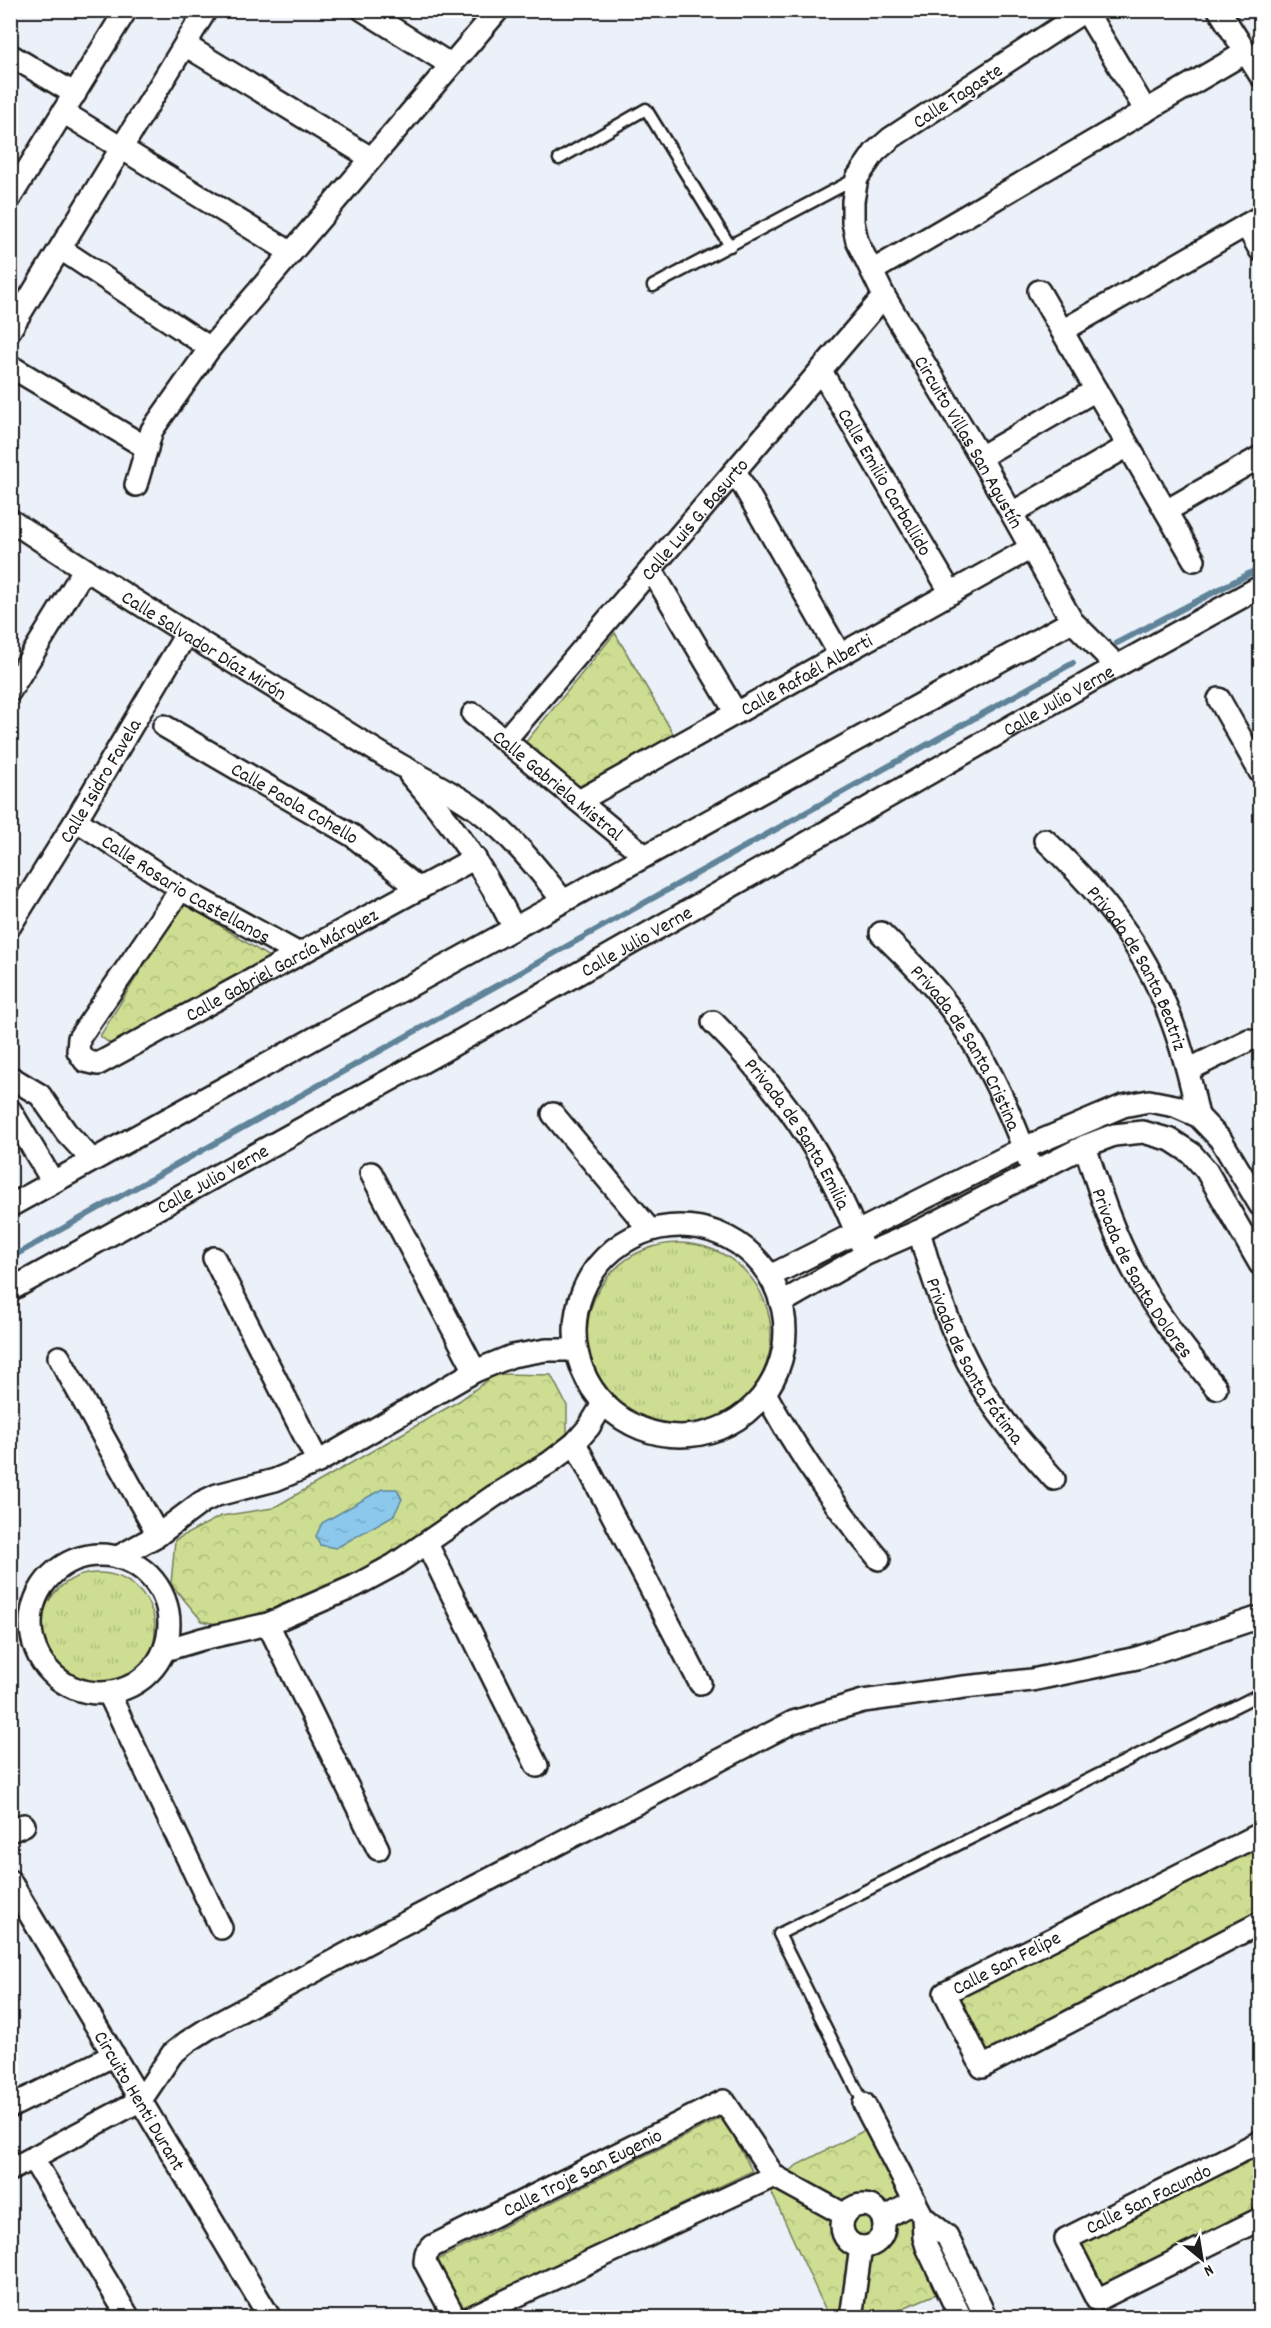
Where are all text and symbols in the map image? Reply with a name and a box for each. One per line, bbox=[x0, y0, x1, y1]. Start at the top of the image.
street label: Calle Tagaste bbox=[908, 58, 1009, 137]
street label: Circuito Villas San Agustín bbox=[906, 351, 1029, 535]
street label: Calle Emilio Carballido bbox=[829, 404, 937, 562]
street label: Calle Luis G. Basurto bbox=[636, 453, 757, 588]
street label: Calle Salvador Díaz Mirón bbox=[115, 585, 291, 709]
street label: Calle Rafaél Alberti bbox=[736, 628, 879, 725]
street label: Calle Julio Verne bbox=[999, 659, 1121, 745]
street label: Calle Isidro Favela bbox=[54, 714, 150, 849]
street label: Calle Gabriela Mistral bbox=[485, 725, 628, 849]
street label: Calle Paola Cohello bbox=[225, 757, 364, 853]
street label: Calle Rosario Castellanos bbox=[95, 829, 275, 952]
street label: Privada de Santa Beatriz bbox=[1079, 880, 1192, 1055]
street label: Calle Julio Verne bbox=[577, 900, 698, 986]
street label: Calle Gabriel García Márquez bbox=[181, 902, 384, 1030]
street label: Privada de Santa Cristina bbox=[903, 959, 1026, 1136]
street label: Privada de Santa Emilia bbox=[736, 1053, 856, 1216]
street label: Calle Julio Verne bbox=[153, 1138, 275, 1223]
street label: Privada de Santa Dolores bbox=[1083, 1185, 1198, 1365]
street label: Privada de Santa Fátima bbox=[917, 1274, 1029, 1452]
street label: Calle San Felipe bbox=[948, 1925, 1067, 2004]
street label: Circuito Henti Durant bbox=[85, 2026, 190, 2177]
street label: Calle Troje San Eugenio bbox=[499, 2123, 668, 2226]
street label: Calle San Facundo bbox=[1082, 2158, 1217, 2243]
north arrow bbox=[1172, 2229, 1232, 2289]
text: N bbox=[1199, 2258, 1217, 2282]

